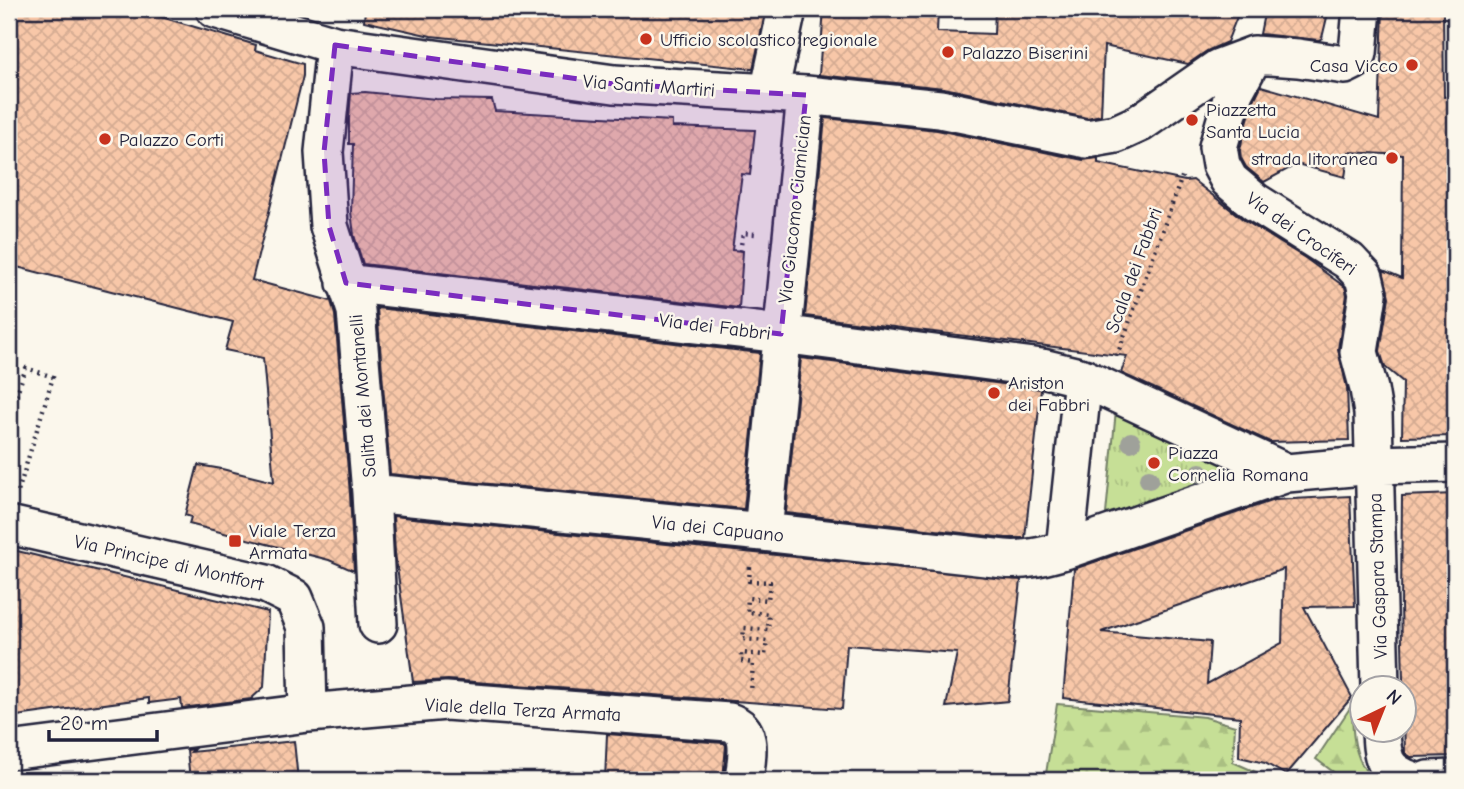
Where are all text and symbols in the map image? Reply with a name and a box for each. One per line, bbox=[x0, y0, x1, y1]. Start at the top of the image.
place label: Ufficio scolastico regionale bbox=[660, 29, 877, 51]
marker: Ufficio scolastico regionale bbox=[638, 31, 654, 47]
place label: Palazzo Biserini bbox=[962, 42, 1088, 64]
marker: Palazzo Biserini bbox=[940, 44, 956, 60]
place label: Casa Vicco bbox=[1310, 55, 1398, 77]
marker: Casa Vicco bbox=[1404, 57, 1420, 73]
street label: Via Santi Martiri bbox=[582, 70, 716, 102]
place label: Piazzetta Santa Lucia bbox=[1206, 99, 1300, 143]
marker: Piazzetta Santa Lucia bbox=[1184, 112, 1200, 128]
street label: Via Giacomo Ciamician bbox=[774, 114, 816, 304]
place label: Palazzo Corti bbox=[119, 129, 224, 151]
marker: Palazzo Corti bbox=[97, 131, 113, 147]
place label: strada litoranea bbox=[1251, 148, 1378, 170]
marker: strada litoranea bbox=[1384, 150, 1400, 166]
street label: Via dei Crociferi bbox=[1242, 188, 1361, 280]
street label: Scala dei Fabbri bbox=[1101, 205, 1167, 336]
street label: Via dei Fabbri bbox=[658, 309, 772, 345]
street label: Salita dei Montanelli bbox=[345, 313, 381, 479]
place label: Ariston dei Fabbri bbox=[1008, 372, 1090, 416]
marker: Ariston dei Fabbri bbox=[986, 385, 1002, 401]
place label: Piazza Cornelia Romana bbox=[1168, 442, 1309, 486]
marker: Piazza Cornelia Romana bbox=[1146, 455, 1162, 471]
street label: Via Gaspara Stampa bbox=[1364, 493, 1392, 659]
street label: Via dei Capuano bbox=[651, 511, 785, 547]
place label: Viale Terza Armata bbox=[249, 520, 336, 564]
street label: Via Principe di Montfort bbox=[72, 530, 266, 596]
marker: Viale Terza Armata bbox=[227, 533, 243, 549]
north arrow bbox=[1348, 674, 1418, 744]
text: N bbox=[1382, 685, 1406, 710]
street label: Viale della Terza Armata bbox=[424, 694, 622, 726]
scale bar bbox=[49, 698, 158, 742]
text: 20 m bbox=[60, 711, 108, 735]

